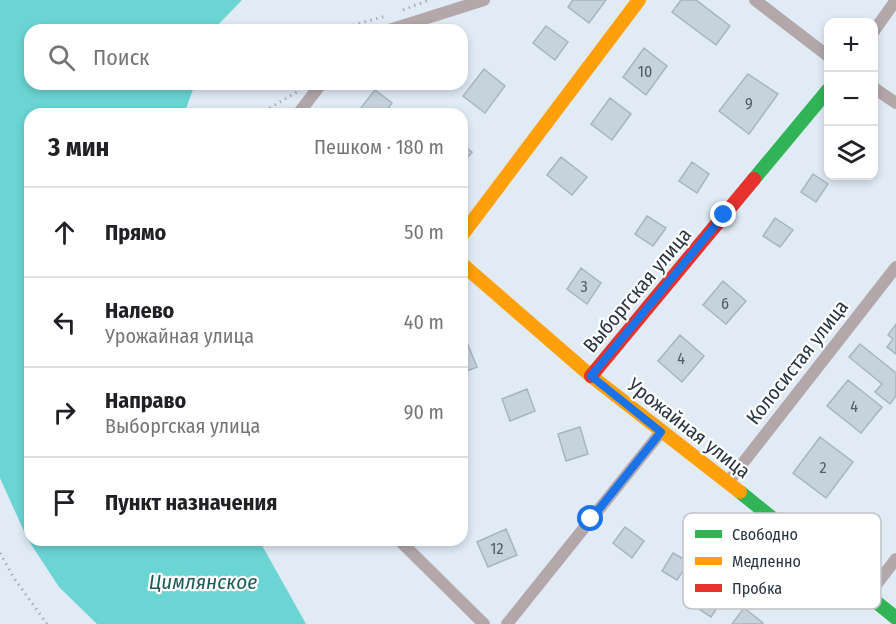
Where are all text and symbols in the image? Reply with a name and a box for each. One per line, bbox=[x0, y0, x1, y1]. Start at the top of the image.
map controls bbox=[824, 18, 878, 180]
button: + bbox=[824, 18, 878, 72]
search box bbox=[24, 24, 468, 90]
icon: search bbox=[45, 41, 78, 74]
text: Поиск bbox=[93, 44, 149, 71]
house number: 10 bbox=[638, 62, 652, 81]
button: − bbox=[824, 72, 878, 126]
house number: 9 bbox=[745, 94, 753, 113]
button: layers bbox=[824, 126, 878, 180]
text: 3 мин bbox=[48, 132, 109, 163]
text: Пешком · 180 m bbox=[314, 135, 444, 159]
route end bbox=[710, 201, 736, 227]
icon: ahead bbox=[48, 216, 81, 249]
text: Прямо bbox=[105, 219, 166, 246]
text: 50 m bbox=[404, 220, 444, 244]
street label: Выборгская улица bbox=[578, 223, 696, 357]
house number: 3 bbox=[580, 277, 588, 296]
house number: 6 bbox=[721, 294, 729, 313]
street label: Колосистая улица bbox=[741, 295, 853, 429]
text: Налево bbox=[105, 297, 174, 324]
icon: left bbox=[48, 306, 81, 339]
text: 40 m bbox=[404, 310, 444, 334]
text: Урожайная улица bbox=[105, 324, 254, 348]
house number: 4 bbox=[677, 349, 685, 368]
street label: Урожайная улица bbox=[622, 372, 755, 483]
text: Направо bbox=[105, 387, 186, 414]
icon: right bbox=[48, 396, 81, 429]
house number: 4 bbox=[850, 397, 858, 416]
text: 90 m bbox=[404, 400, 444, 424]
text: Выборгская улица bbox=[105, 414, 260, 438]
house number: 2 bbox=[819, 458, 827, 477]
icon: arrive bbox=[48, 486, 81, 519]
text: Пункт назначения bbox=[105, 489, 277, 516]
route start bbox=[577, 505, 603, 531]
legend bbox=[683, 513, 881, 609]
text: Свободно bbox=[732, 525, 798, 544]
house number: 12 bbox=[490, 539, 504, 558]
text: Медленно bbox=[732, 552, 801, 571]
water label: Цимлянское bbox=[149, 569, 257, 595]
text: Пробка bbox=[732, 579, 782, 598]

